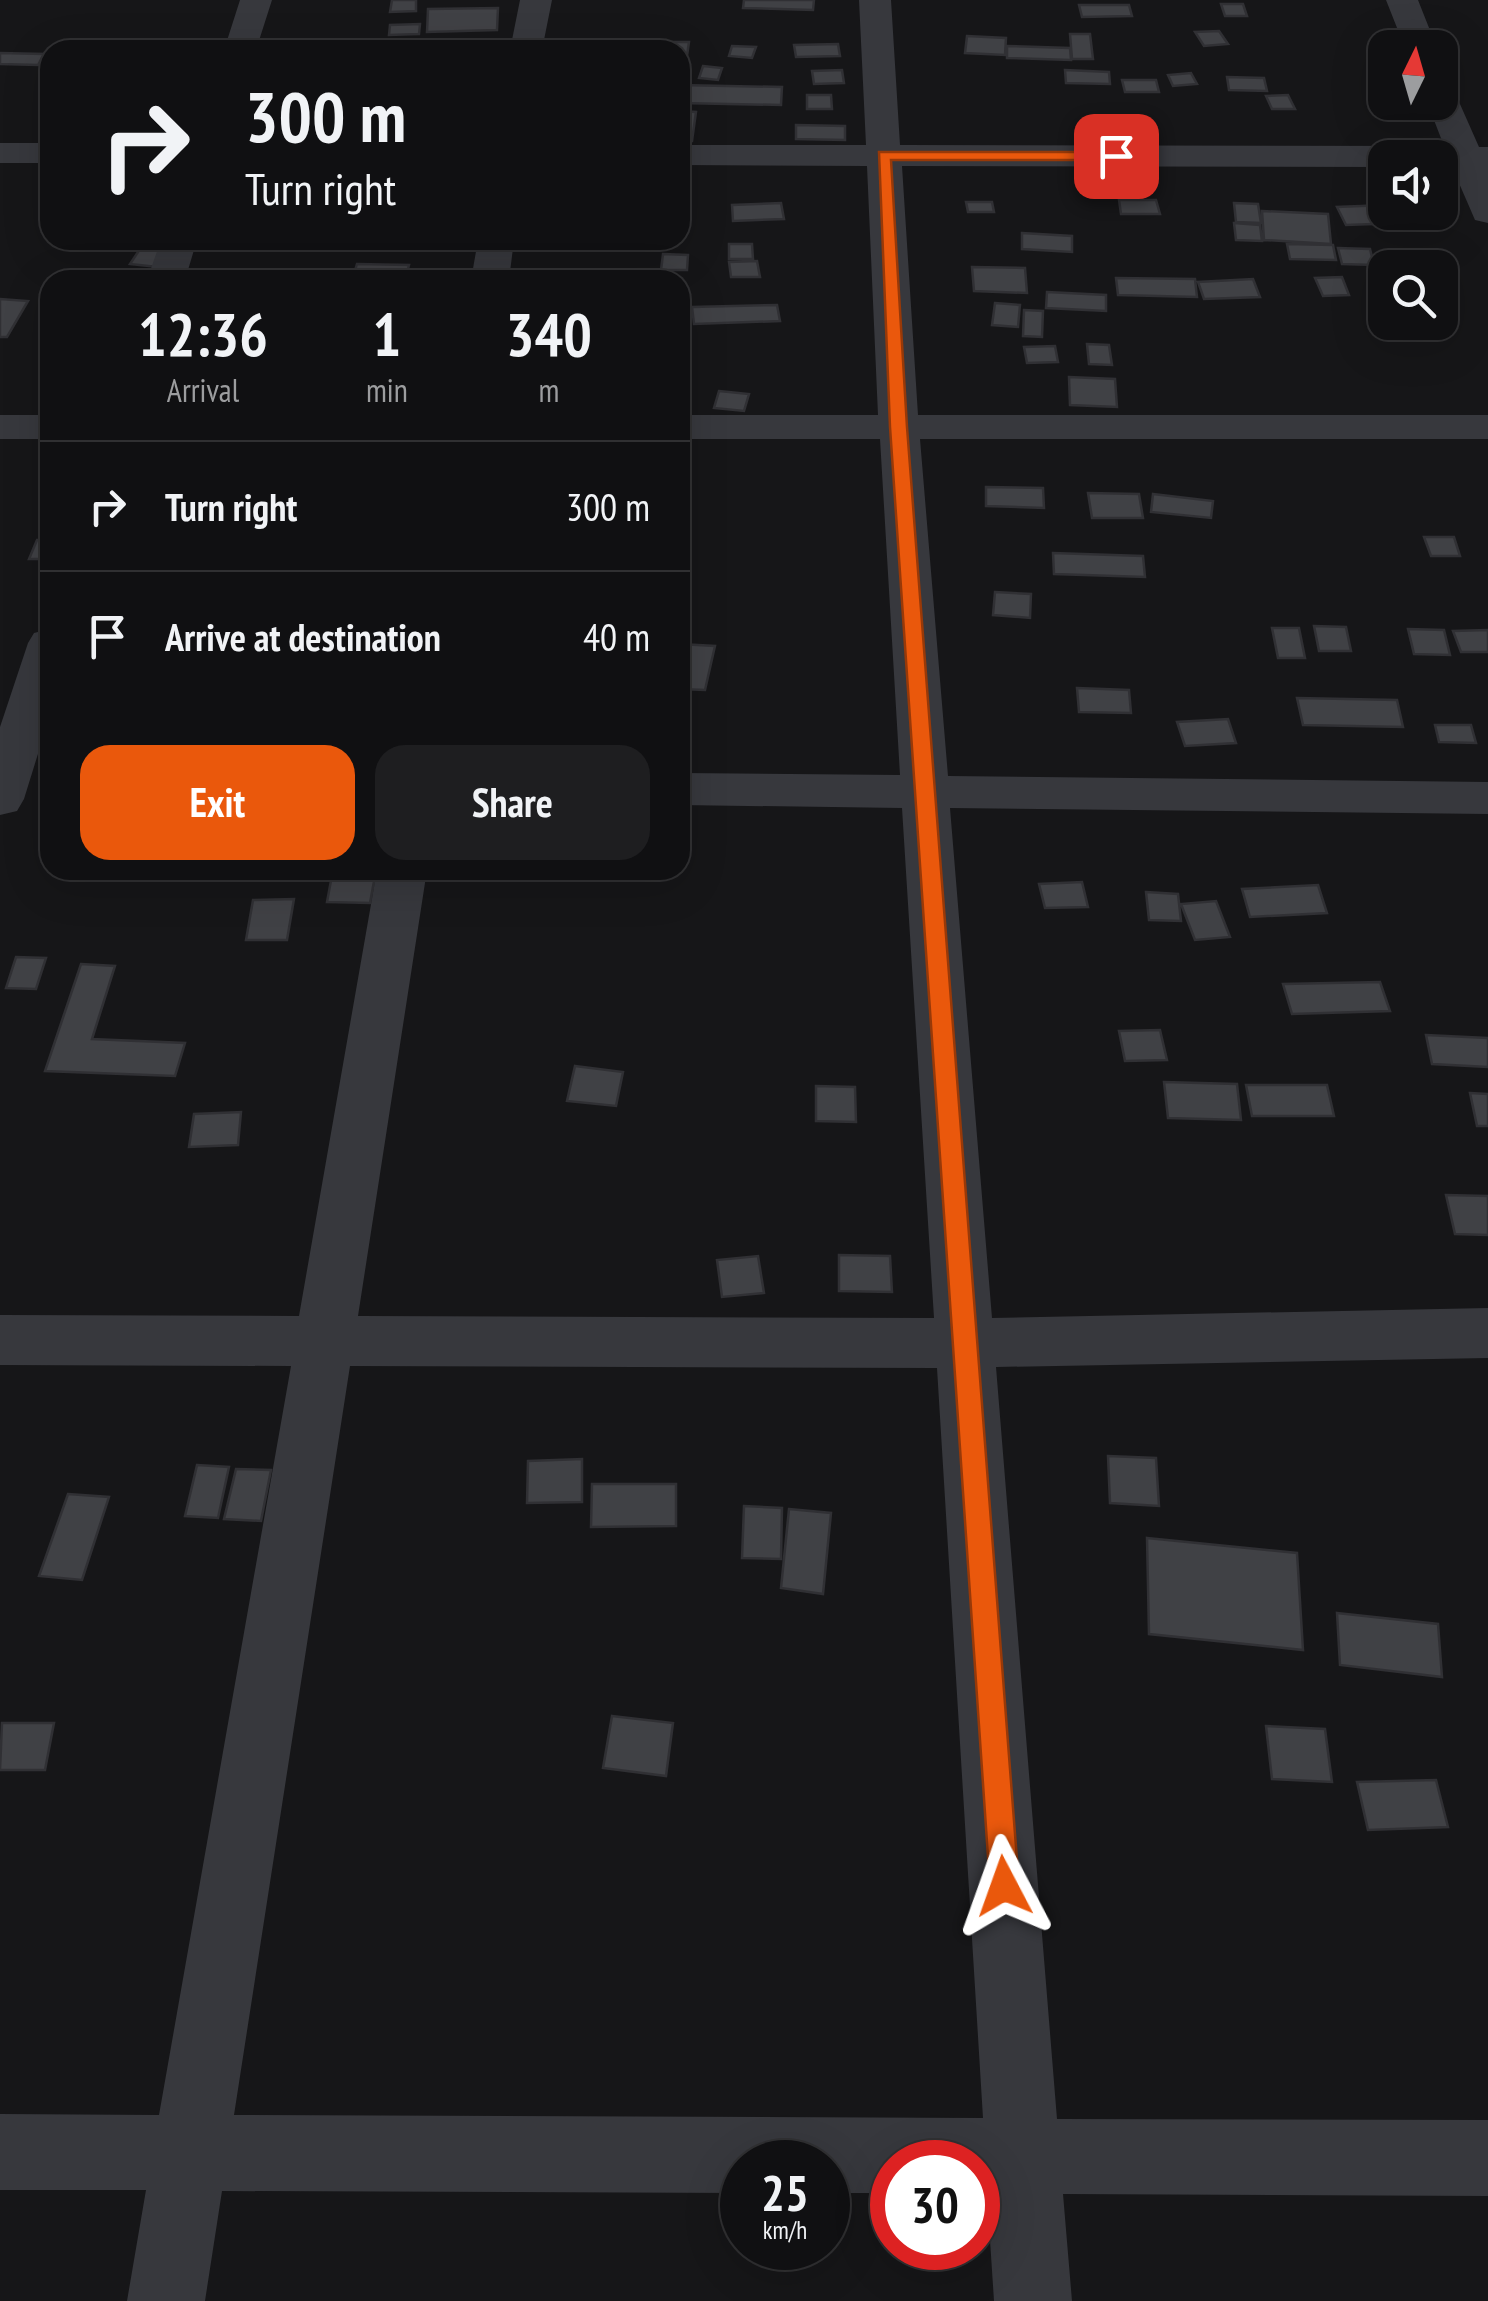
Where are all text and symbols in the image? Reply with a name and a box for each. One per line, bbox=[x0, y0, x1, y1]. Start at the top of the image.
north arrow bbox=[1368, 30, 1458, 120]
map controls bbox=[1368, 30, 1458, 340]
text: 300 m bbox=[245, 71, 406, 161]
icon: right bbox=[80, 80, 210, 210]
pin bbox=[1074, 114, 1159, 199]
icon: arrive bbox=[1089, 129, 1144, 184]
button: sound bbox=[1368, 140, 1458, 230]
text: Turn right bbox=[245, 159, 396, 217]
button: search bbox=[1368, 250, 1458, 340]
text: 12:36 bbox=[138, 295, 268, 373]
text: 1 bbox=[373, 295, 401, 373]
text: 340 bbox=[506, 295, 592, 373]
text: Arrival bbox=[167, 369, 239, 411]
text: min bbox=[366, 369, 408, 411]
text: m bbox=[538, 369, 559, 411]
icon: right bbox=[80, 479, 135, 534]
text: Turn right bbox=[165, 482, 297, 531]
text: 300 m bbox=[566, 482, 650, 531]
icon: arrive bbox=[80, 609, 135, 664]
text: Arrive at destination bbox=[165, 612, 441, 661]
text: 40 m bbox=[583, 612, 650, 661]
button: Exit bbox=[80, 745, 355, 860]
button: Share bbox=[375, 745, 650, 860]
position arrow bbox=[952, 1834, 1056, 1938]
speed limit sign: 30 bbox=[870, 2140, 1000, 2270]
text: 25 bbox=[761, 2160, 809, 2225]
text: km/h bbox=[763, 2214, 807, 2246]

